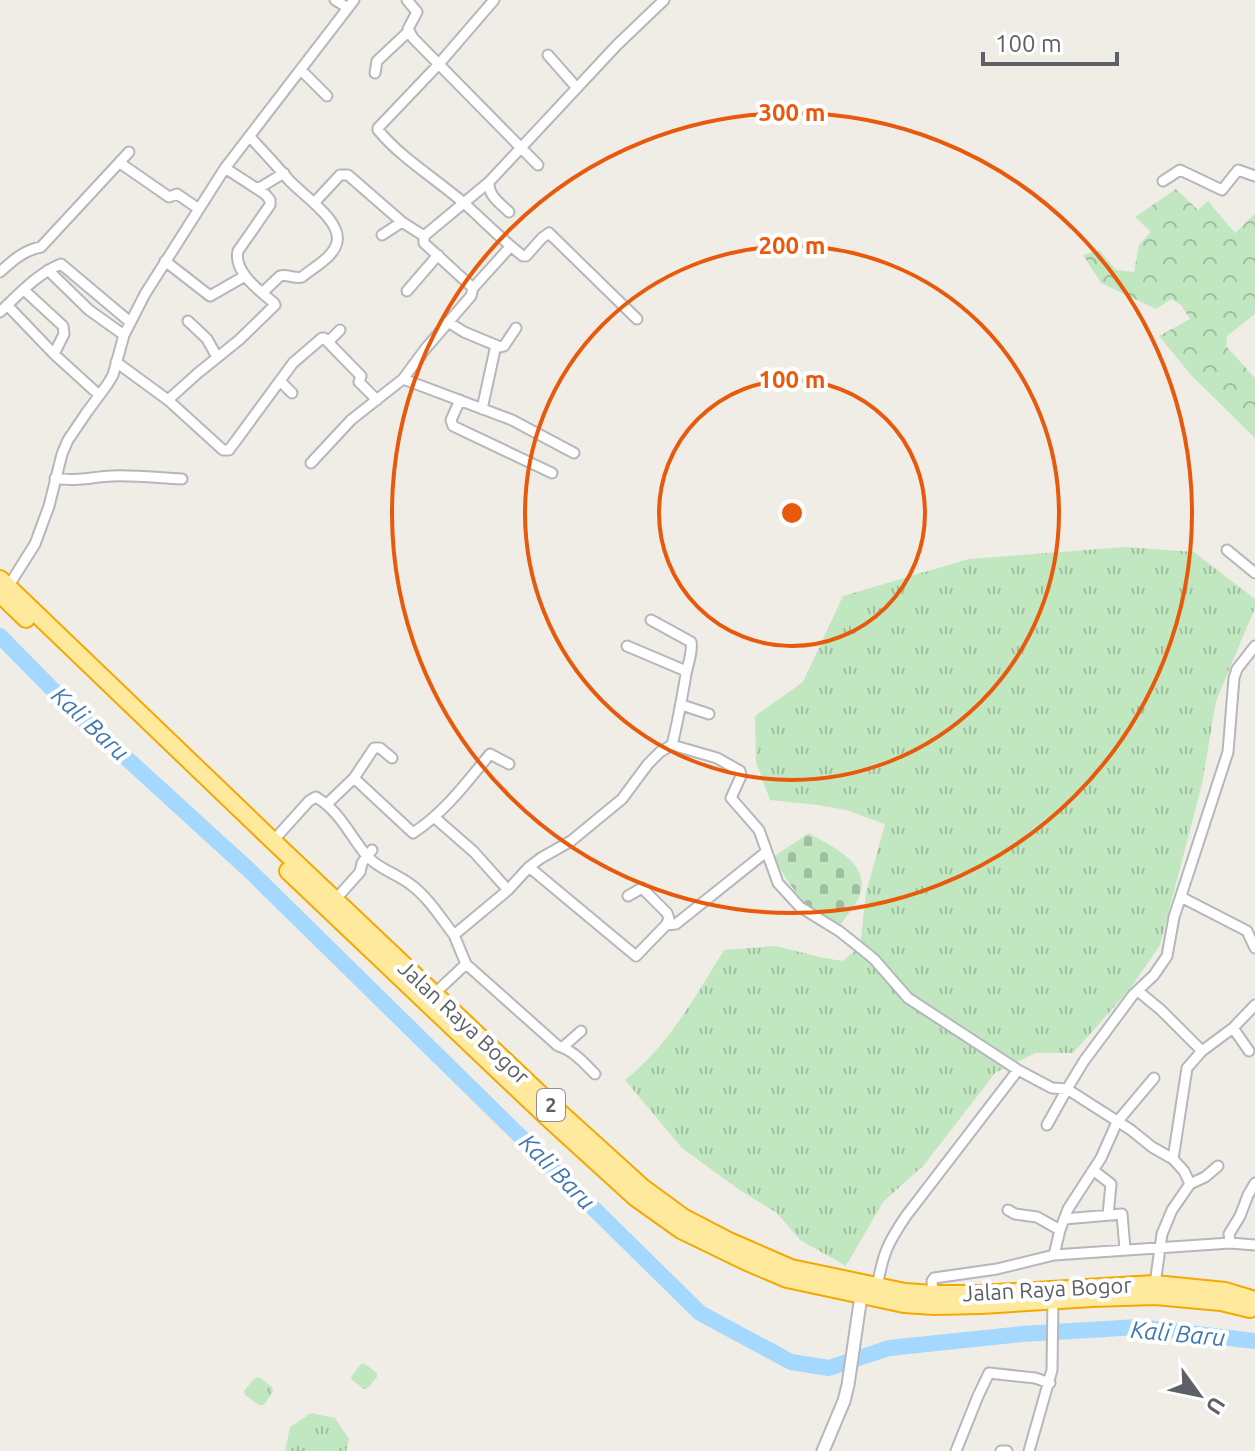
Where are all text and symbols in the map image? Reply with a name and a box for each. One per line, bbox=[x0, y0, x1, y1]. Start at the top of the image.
scale bar bbox=[983, 16, 1117, 66]
text: 100 m bbox=[995, 30, 1062, 57]
text: 300 m bbox=[759, 99, 825, 126]
text: 200 m bbox=[759, 232, 825, 259]
text: 100 m bbox=[759, 366, 825, 393]
centre of rings bbox=[778, 499, 806, 527]
water label: Kali Baru bbox=[46, 681, 134, 766]
street label: Jalan Raya Bogor bbox=[394, 955, 535, 1089]
road number: 2 bbox=[537, 1089, 565, 1121]
water label: Kali Baru bbox=[514, 1128, 601, 1215]
street label: Jalan Raya Bogor bbox=[962, 1272, 1133, 1305]
water label: Kali Baru bbox=[1129, 1316, 1227, 1351]
north arrow bbox=[1159, 1355, 1239, 1435]
text: U bbox=[1202, 1393, 1231, 1419]

